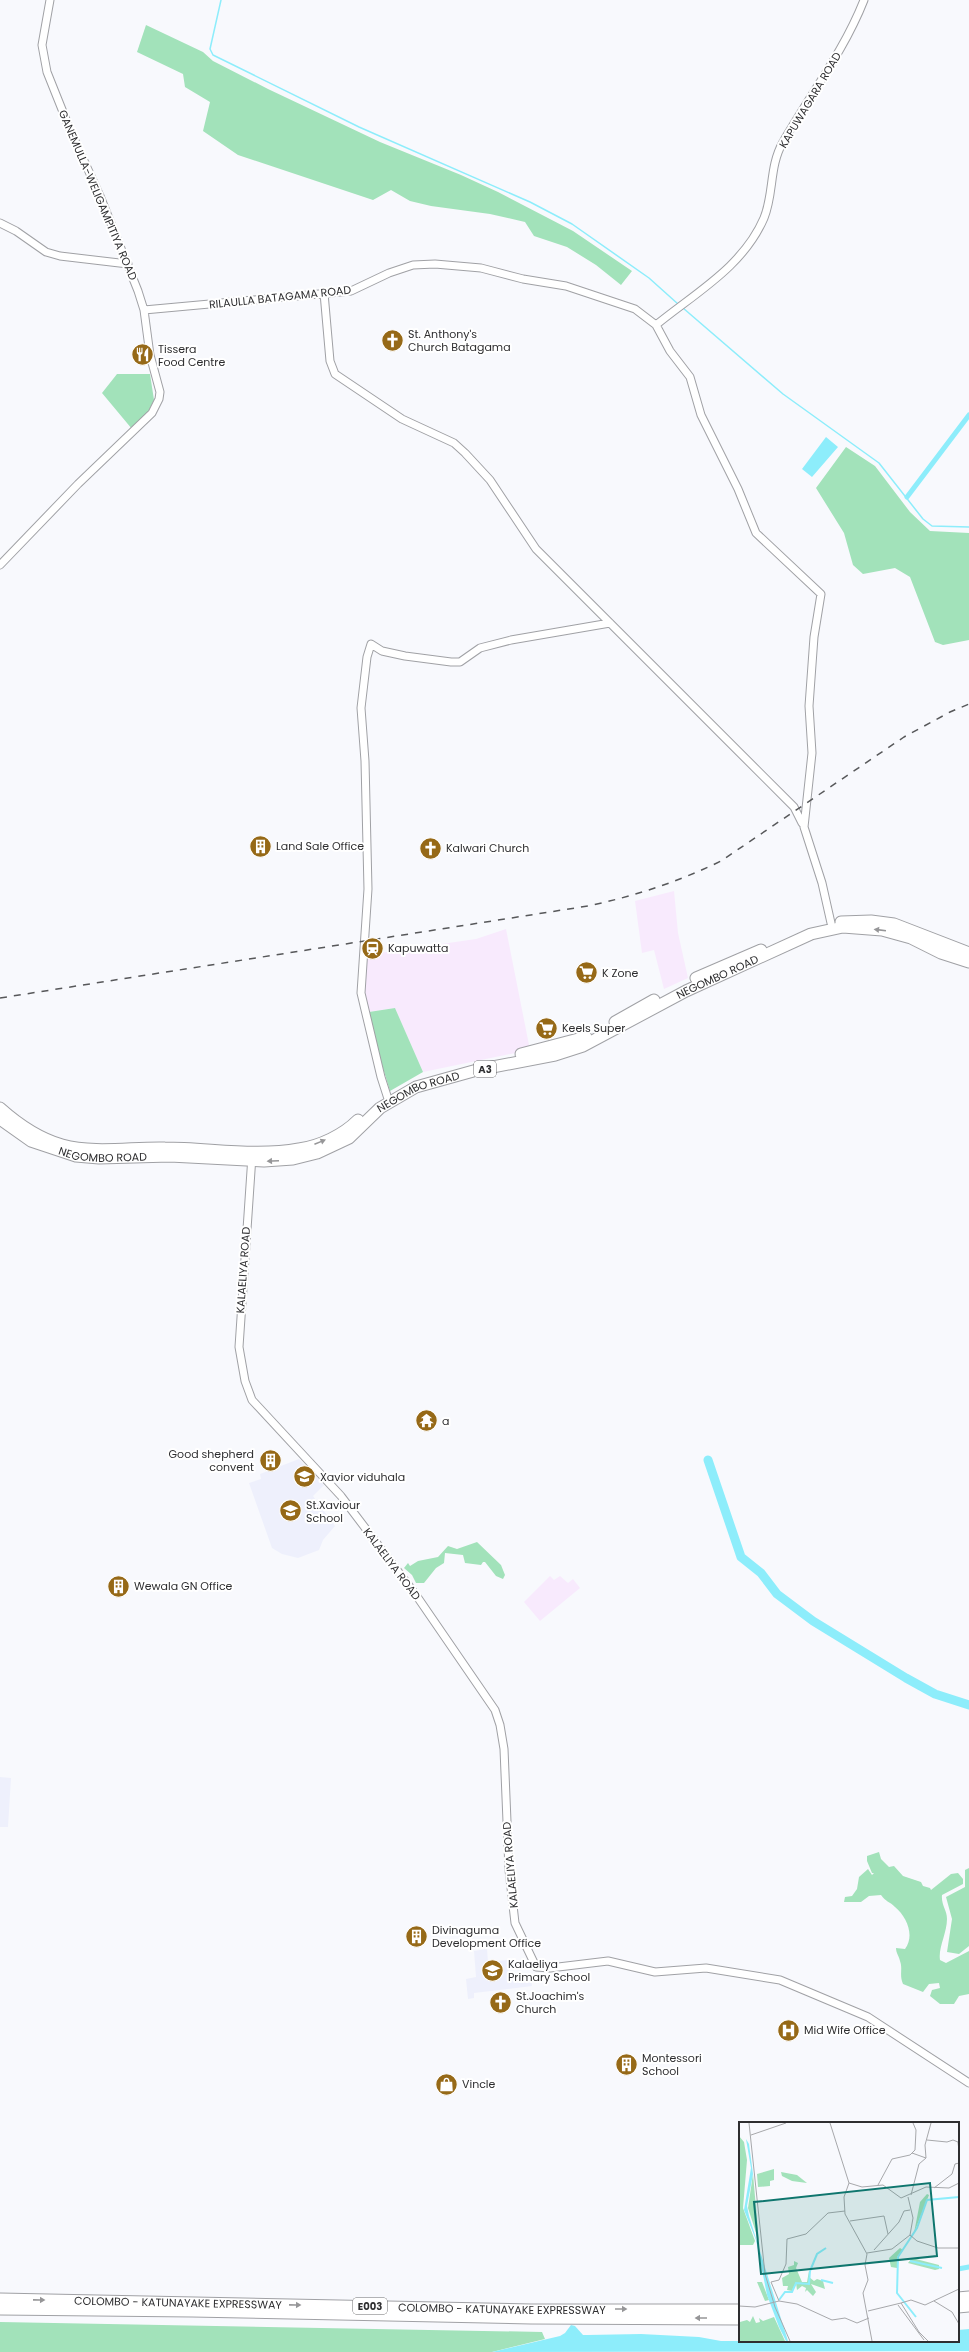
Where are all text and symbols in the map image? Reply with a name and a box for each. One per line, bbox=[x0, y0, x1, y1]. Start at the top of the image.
street label: KAPUWAGARA ROAD bbox=[775, 49, 845, 151]
street label: GANEMULLA-WELIGAMPITIYA ROAD bbox=[55, 107, 141, 283]
street label: RILAULLA BATAGAMA ROAD bbox=[208, 282, 352, 312]
place label: St. Anthony's Church Batagama bbox=[408, 326, 511, 355]
church icon: St. Anthony's Church Batagama bbox=[380, 327, 406, 353]
place label: Tissera Food Centre bbox=[158, 341, 225, 370]
restaurant icon: Tissera Food Centre bbox=[130, 342, 156, 368]
building icon: Land Sale Office bbox=[247, 833, 273, 859]
church icon: Kalwari Church bbox=[418, 835, 444, 861]
place label: Land Sale Office bbox=[276, 838, 364, 854]
place label: Kalwari Church bbox=[446, 840, 529, 856]
one-way arrow bbox=[874, 927, 886, 933]
station icon: Kapuwatta bbox=[360, 935, 386, 961]
place label: Kapuwatta bbox=[388, 940, 448, 956]
street label: NEGOMBO ROAD bbox=[673, 951, 761, 1003]
supermarket icon: K Zone bbox=[573, 960, 599, 986]
place label: K Zone bbox=[602, 965, 639, 981]
supermarket icon: Keels Super bbox=[533, 1015, 559, 1041]
place label: Keels Super bbox=[562, 1020, 625, 1036]
road number: A3 bbox=[474, 1061, 496, 1077]
street label: NEGOMBO ROAD bbox=[374, 1067, 462, 1116]
one-way arrow bbox=[315, 1139, 327, 1145]
street label: NEGOMBO ROAD bbox=[56, 1143, 147, 1166]
one-way arrow bbox=[267, 1157, 279, 1164]
street label: KALAELIYA ROAD bbox=[232, 1226, 254, 1314]
temple icon: a bbox=[413, 1408, 439, 1434]
place label: a bbox=[442, 1413, 449, 1429]
place label: Good shepherd convent bbox=[169, 1446, 254, 1475]
building icon: Good shepherd convent bbox=[257, 1447, 283, 1473]
school or university icon: Xavior viduhala bbox=[292, 1464, 318, 1490]
place label: Xavior viduhala bbox=[320, 1469, 405, 1485]
place label: St.Xaviour School bbox=[306, 1497, 360, 1526]
school or university icon: St.Xaviour School bbox=[278, 1498, 304, 1524]
street label: KALAELIYA ROAD bbox=[360, 1525, 425, 1604]
building icon: Wewala GN Office bbox=[105, 1573, 131, 1599]
place label: Wewala GN Office bbox=[134, 1578, 233, 1594]
street label: KALAELIYA ROAD bbox=[498, 1821, 522, 1909]
place label: Divinaguma Development Office bbox=[432, 1922, 541, 1951]
building icon: Divinaguma Development Office bbox=[404, 1923, 430, 1949]
place label: Kalaeliya Primary School bbox=[508, 1956, 590, 1985]
school or university icon: Kalaeliya Primary School bbox=[479, 1957, 505, 1983]
place label: St.Joachim's Church bbox=[516, 1988, 585, 2017]
church icon: St.Joachim's Church bbox=[487, 1989, 513, 2015]
hospital icon: Mid Wife Office bbox=[775, 2017, 801, 2043]
place label: Mid Wife Office bbox=[804, 2022, 886, 2038]
place label: Montessori School bbox=[642, 2050, 702, 2079]
building icon: Montessori School bbox=[614, 2051, 640, 2077]
shop icon: Vincle bbox=[434, 2071, 460, 2097]
place label: Vincle bbox=[462, 2076, 496, 2092]
inset map bbox=[739, 2122, 959, 2342]
street label: COLOMBO - KATUNAYAKE EXPRESSWAY bbox=[74, 2293, 283, 2313]
one-way arrow bbox=[33, 2297, 46, 2303]
road number: E003 bbox=[353, 2298, 387, 2314]
street label: COLOMBO - KATUNAYAKE EXPRESSWAY bbox=[398, 2299, 606, 2318]
one-way arrow bbox=[289, 2301, 301, 2308]
one-way arrow bbox=[615, 2306, 628, 2312]
one-way arrow bbox=[694, 2315, 707, 2321]

